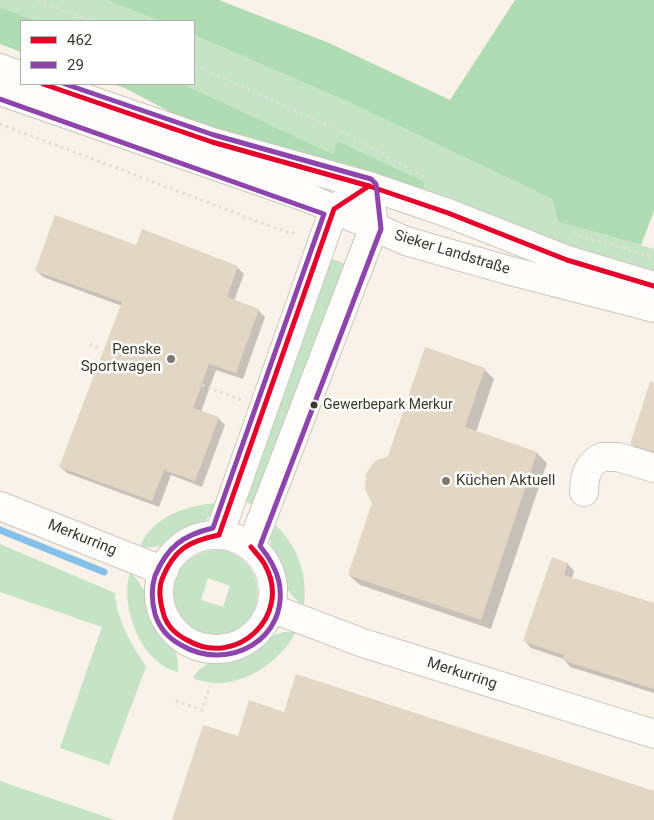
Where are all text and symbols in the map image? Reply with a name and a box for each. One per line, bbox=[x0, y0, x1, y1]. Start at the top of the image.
legend bbox=[20, 20, 195, 85]
text: 462 bbox=[67, 31, 92, 49]
text: 29 bbox=[67, 56, 84, 74]
street label: Sieker Landstraße bbox=[392, 227, 512, 279]
place label: Penske Sportwagen bbox=[81, 341, 161, 376]
marker: Penske Sportwagen bbox=[165, 353, 177, 365]
place label: Gewerbepark Merkur bbox=[323, 397, 453, 413]
marker: Gewerbepark Merkur bbox=[309, 400, 319, 410]
place label: Küchen Aktuell bbox=[456, 472, 555, 490]
marker: Küchen Aktuell bbox=[440, 475, 452, 487]
street label: Merkurring bbox=[45, 516, 119, 560]
street label: Merkurring bbox=[425, 654, 499, 694]

